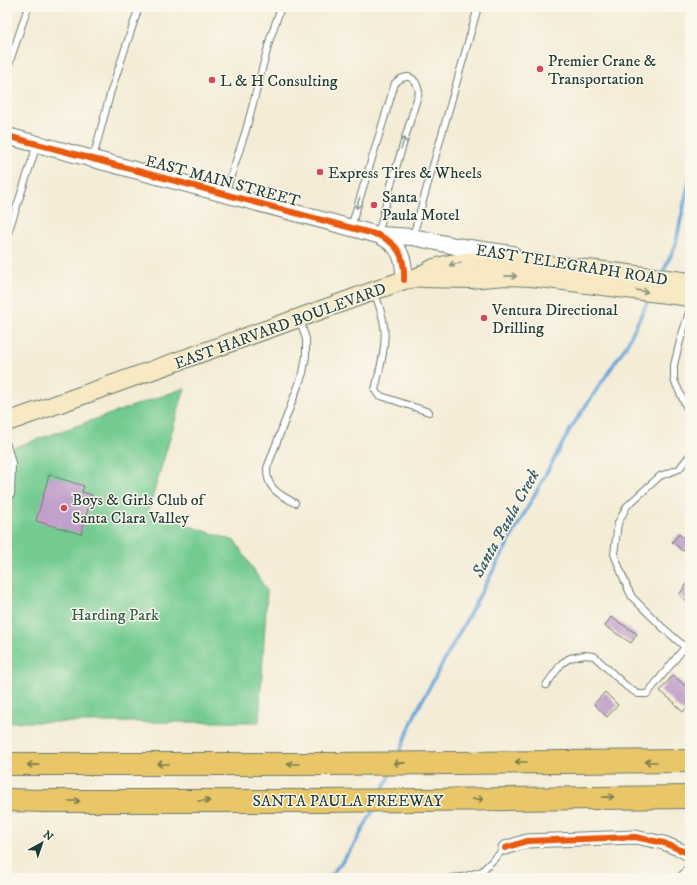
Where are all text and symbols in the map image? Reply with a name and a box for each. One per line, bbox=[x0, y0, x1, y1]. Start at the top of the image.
place label: Premier Crane & Transportation bbox=[548, 51, 656, 89]
marker: Premier Crane & Transportation bbox=[535, 64, 545, 74]
place label: L & H Consulting bbox=[220, 71, 338, 91]
marker: L & H Consulting bbox=[207, 75, 217, 85]
one-way arrow bbox=[400, 138, 408, 150]
street label: EAST MAIN STREET bbox=[143, 151, 302, 211]
place label: Express Tires & Wheels bbox=[328, 163, 482, 183]
marker: Express Tires & Wheels bbox=[315, 167, 325, 177]
place label: Santa Paula Motel bbox=[382, 187, 460, 225]
one-way arrow bbox=[354, 196, 361, 209]
marker: Santa Paula Motel bbox=[369, 200, 379, 210]
street label: EAST TELEGRAPH ROAD bbox=[475, 240, 669, 290]
one-way arrow bbox=[449, 260, 462, 268]
one-way arrow bbox=[504, 273, 517, 280]
street label: EAST HARVARD BOULEVARD bbox=[172, 278, 389, 374]
one-way arrow bbox=[635, 287, 648, 295]
place label: Ventura Directional Drilling bbox=[491, 300, 618, 338]
marker: Ventura Directional Drilling bbox=[479, 313, 489, 323]
water label: Santa Paula Creek bbox=[467, 465, 545, 582]
place label: Boys & Girls Club of Santa Clara Valley bbox=[72, 490, 207, 528]
marker: Boys & Girls Club of Santa Clara Valley bbox=[59, 503, 69, 513]
park label: Harding Park bbox=[71, 605, 159, 625]
one-way arrow bbox=[515, 758, 528, 766]
one-way arrow bbox=[645, 758, 658, 766]
one-way arrow bbox=[393, 759, 406, 767]
one-way arrow bbox=[157, 760, 170, 768]
one-way arrow bbox=[287, 760, 300, 768]
one-way arrow bbox=[27, 761, 40, 768]
street label: SANTA PAULA FREEWAY bbox=[253, 791, 444, 811]
one-way arrow bbox=[601, 793, 614, 801]
one-way arrow bbox=[471, 795, 484, 803]
one-way arrow bbox=[67, 797, 80, 805]
one-way arrow bbox=[197, 797, 210, 805]
north arrow bbox=[22, 823, 62, 863]
text: N bbox=[40, 828, 56, 844]

